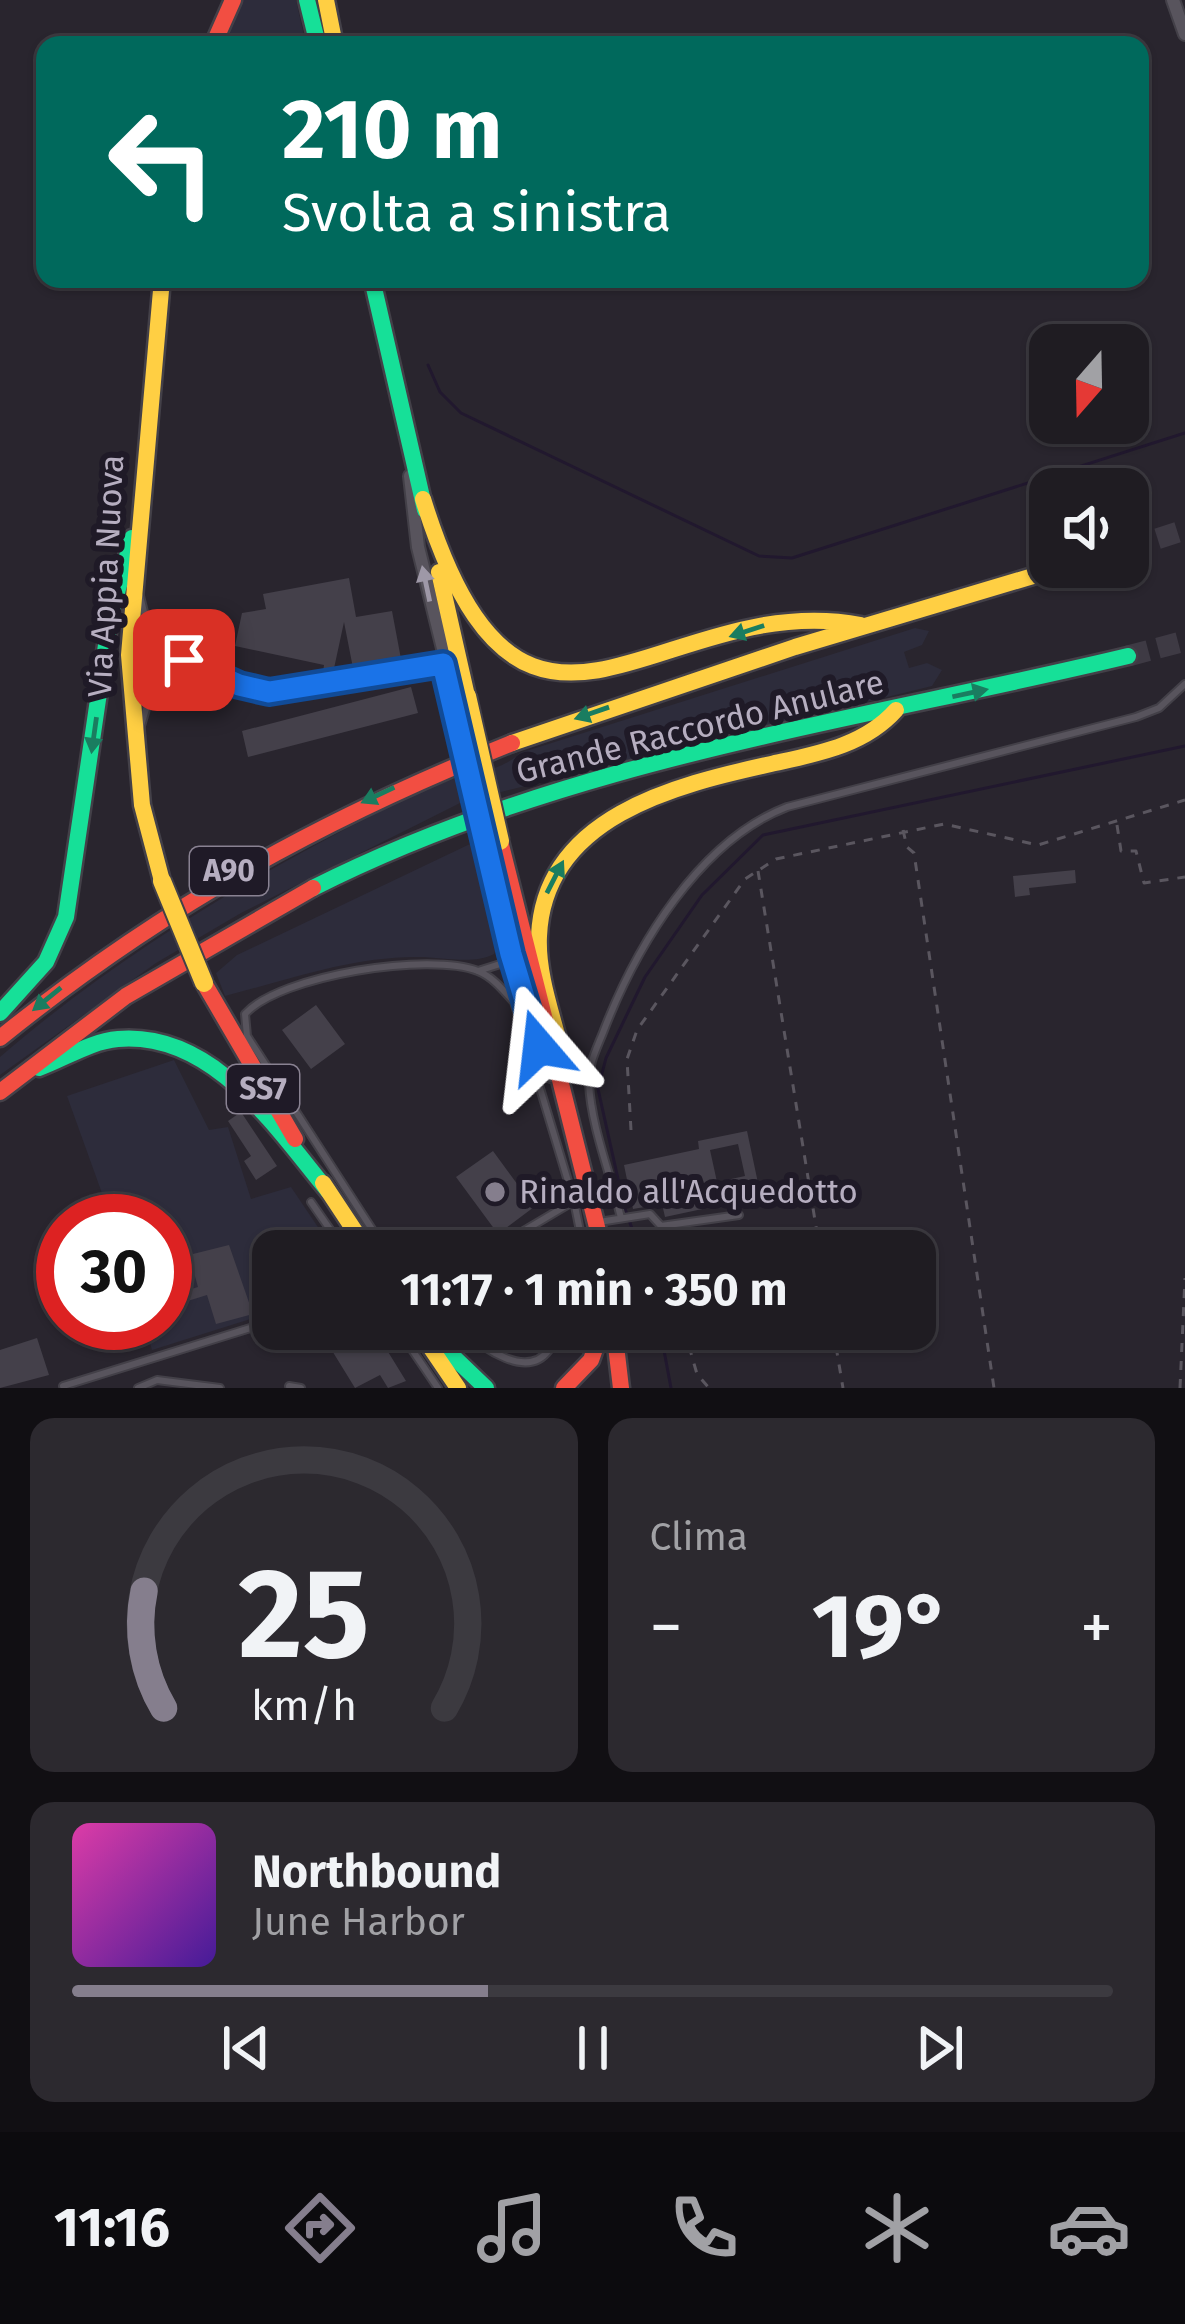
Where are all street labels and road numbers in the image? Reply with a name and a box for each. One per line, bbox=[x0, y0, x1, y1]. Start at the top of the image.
street label: Via Appia Nuova bbox=[80, 454, 132, 698]
street label: Grande Raccordo Anulare bbox=[512, 662, 888, 792]
road number: A90 bbox=[190, 847, 268, 895]
road number: SS7 bbox=[227, 1065, 299, 1113]

